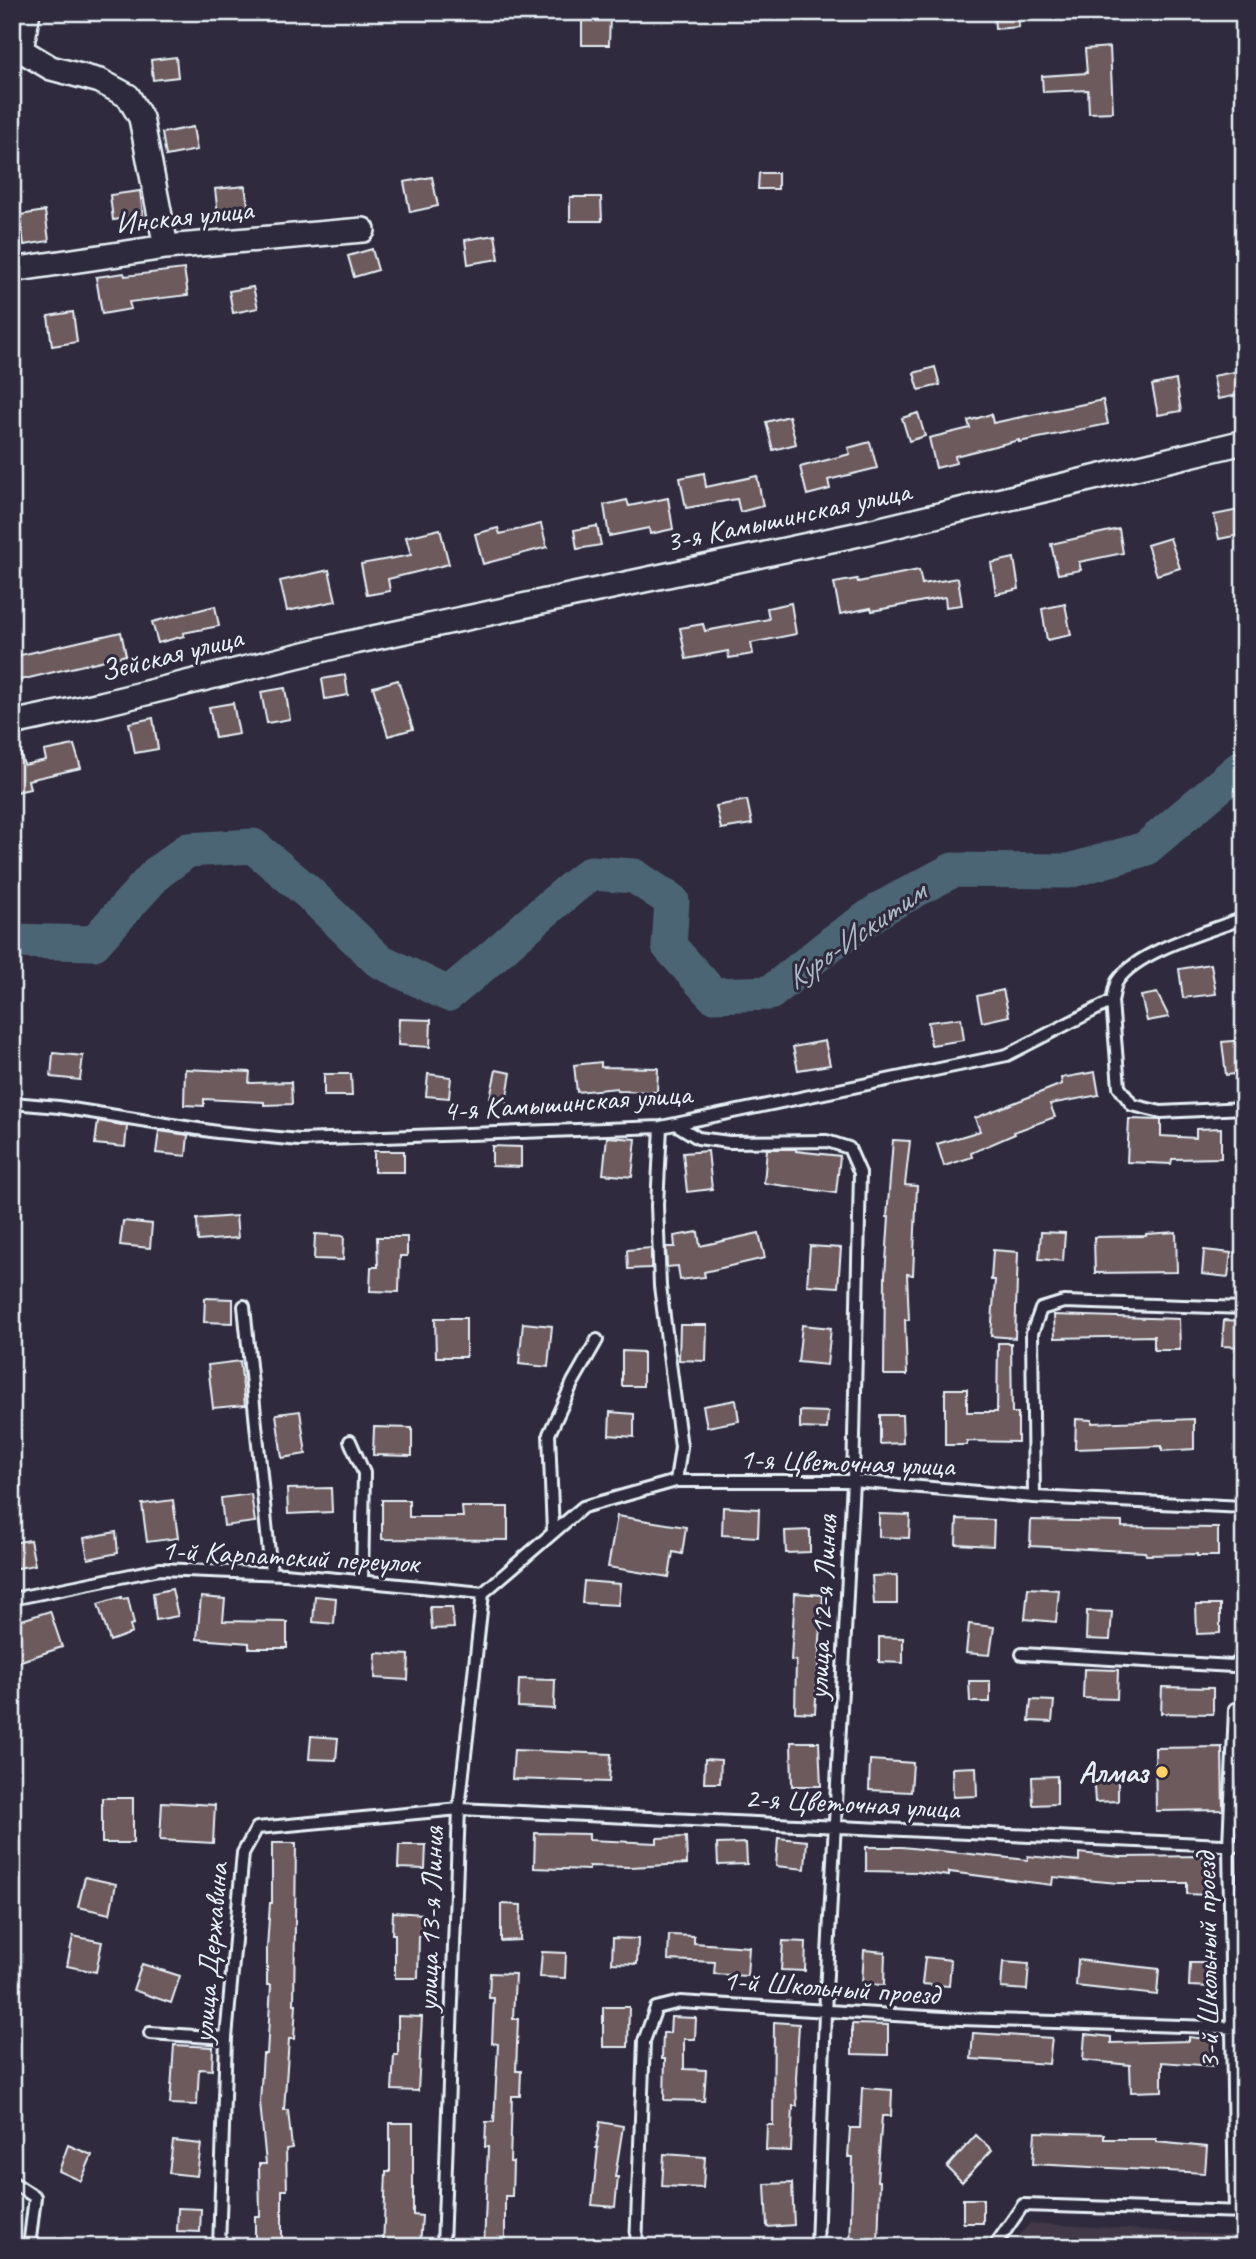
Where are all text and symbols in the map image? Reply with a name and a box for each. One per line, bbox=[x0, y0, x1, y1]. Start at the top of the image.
street label: Инская улица bbox=[113, 190, 257, 242]
street label: 3-я Камышинская улица bbox=[662, 471, 916, 560]
street label: Зейская улица bbox=[96, 618, 248, 690]
water label: Куро-Искитим bbox=[777, 869, 937, 998]
street label: 4-я Камышинская улица bbox=[441, 1074, 695, 1130]
street label: 1-я Цветочная улица bbox=[739, 1439, 957, 1485]
street label: улица 12-я Линия bbox=[798, 1512, 846, 1702]
street label: 1-й Карпатский переулок bbox=[160, 1530, 423, 1582]
place label: Алмаз bbox=[1079, 1753, 1151, 1791]
marker: Алмаз bbox=[1154, 1764, 1170, 1780]
street label: 2-я Цветочная улица bbox=[744, 1778, 962, 1828]
street label: улица 13-я Линия bbox=[408, 1825, 452, 2014]
street label: 3-й Школьный проезд bbox=[1186, 1850, 1228, 2070]
street label: улица Державина bbox=[183, 1860, 237, 2047]
street label: 1-й Школьный проезд bbox=[722, 1960, 943, 2014]

